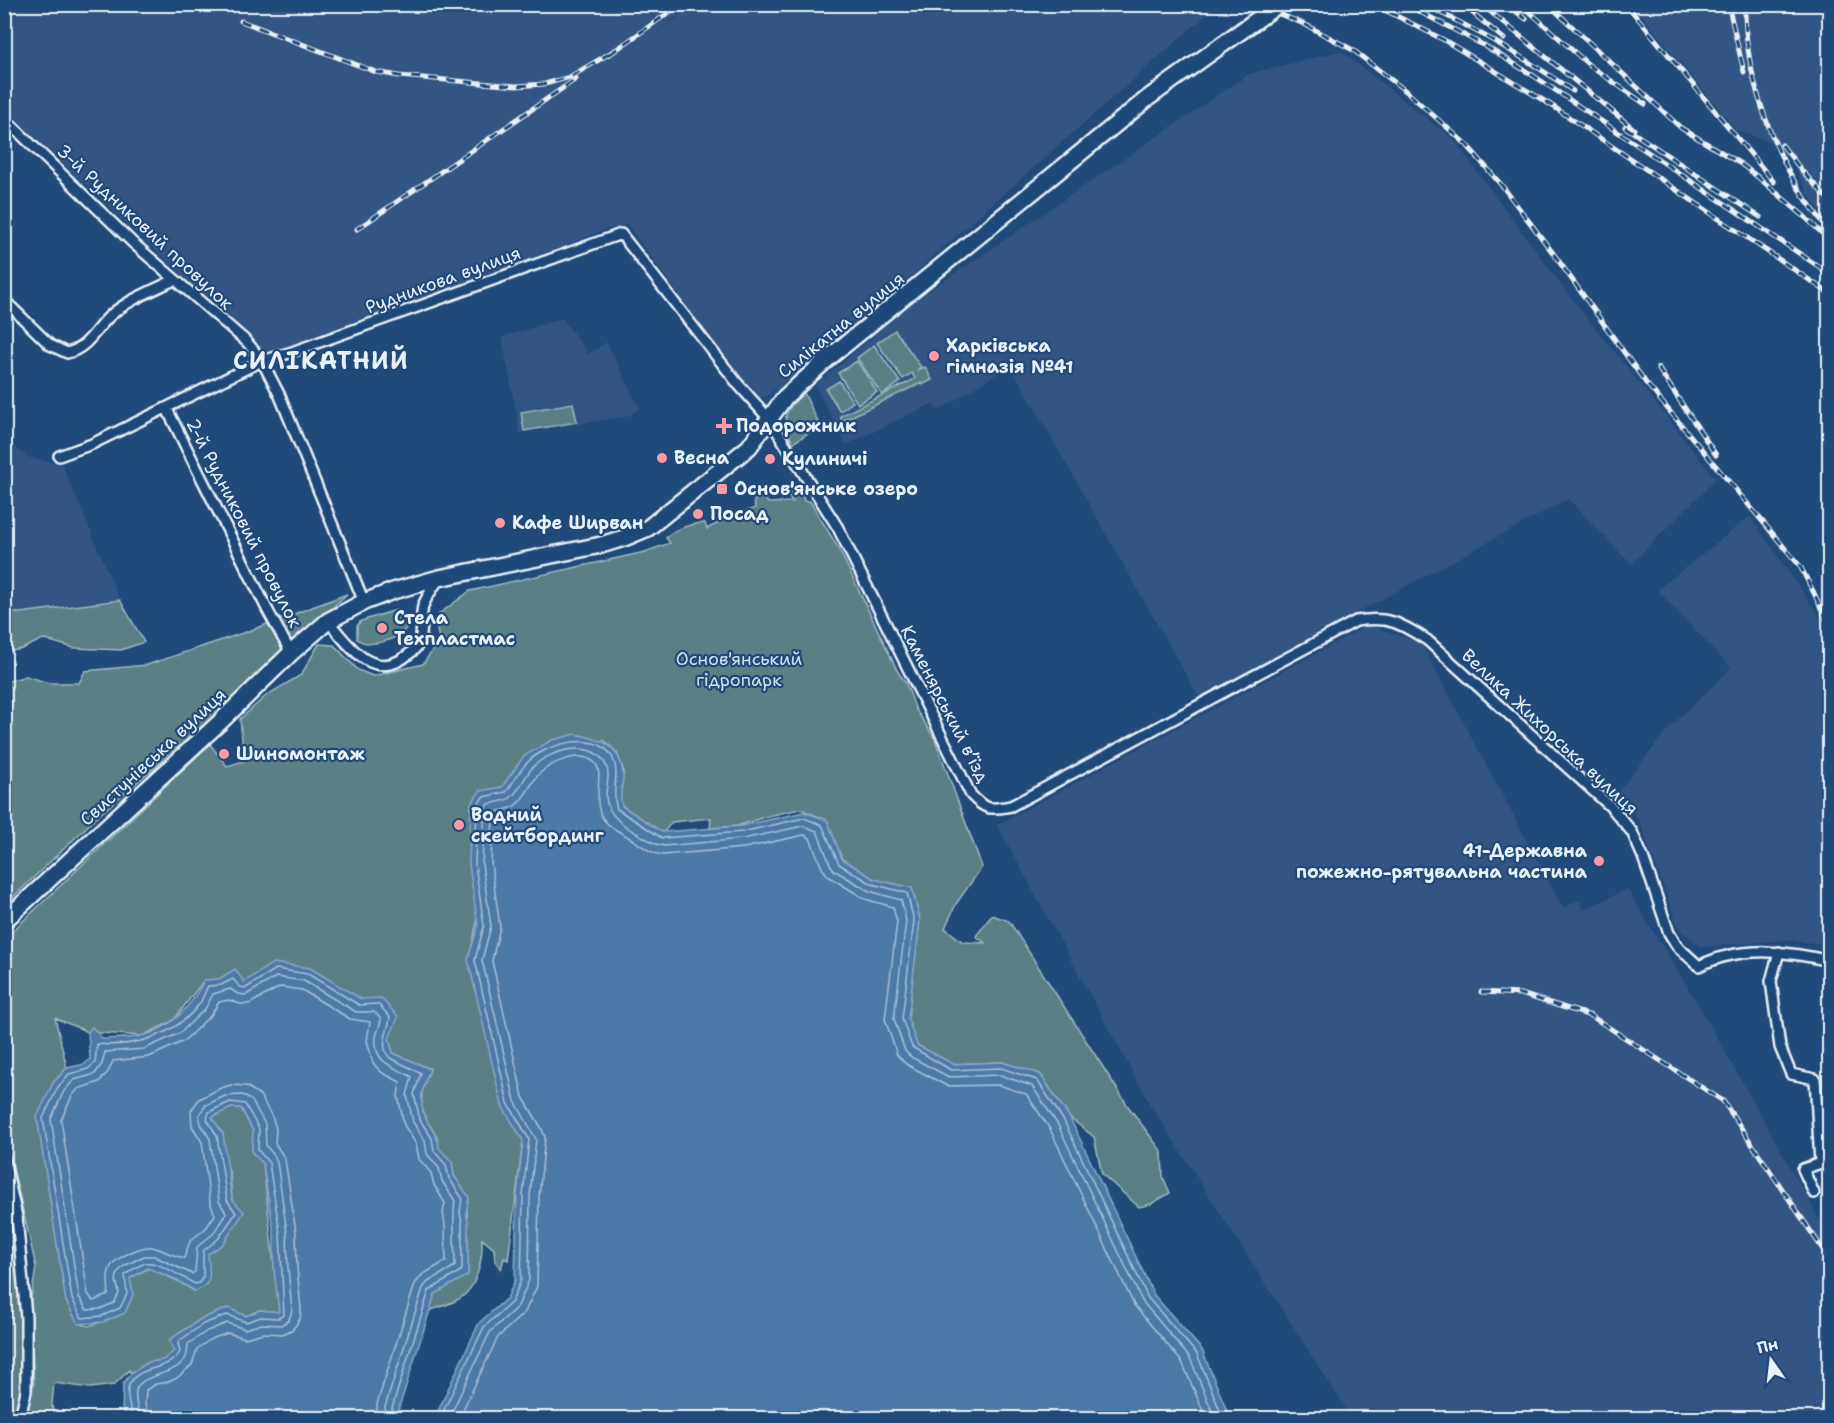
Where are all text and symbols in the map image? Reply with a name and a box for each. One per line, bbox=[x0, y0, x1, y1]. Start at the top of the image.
street label: 3-й Рудниковий провулок bbox=[52, 139, 239, 315]
street label: Рудникова вулиця bbox=[362, 241, 524, 319]
street label: Силікатна вулиця bbox=[773, 266, 909, 384]
place label: Харківська гімназія №41 bbox=[946, 334, 1073, 379]
district label: СИЛІКАТНИЙ bbox=[233, 344, 409, 377]
marker: Харківська гімназія №41 bbox=[927, 349, 941, 363]
street label: 2-й Рудниковий провулок bbox=[181, 414, 307, 632]
place label: Подорожник bbox=[736, 414, 856, 438]
marker: Подорожник bbox=[717, 419, 731, 433]
place label: Весна bbox=[674, 446, 730, 470]
place label: Кулиничі bbox=[782, 447, 867, 471]
marker: Весна bbox=[655, 451, 669, 465]
marker: Кулиничі bbox=[763, 452, 777, 466]
place label: Основ'янське озеро bbox=[734, 477, 918, 501]
marker: Основ'янське озеро bbox=[715, 482, 729, 496]
place label: Посад bbox=[710, 502, 769, 526]
marker: Посад bbox=[691, 507, 705, 521]
place label: Кафе Ширван bbox=[512, 511, 644, 535]
marker: Кафе Ширван bbox=[493, 516, 507, 530]
place label: Стела Техпластмас bbox=[394, 606, 515, 651]
marker: Стела Техпластмас bbox=[375, 621, 389, 635]
street label: Каменярський в’їзд bbox=[895, 621, 995, 787]
street label: Велика Жихорська вулиця bbox=[1456, 644, 1644, 820]
park label: Основ'янський гідропарк bbox=[676, 647, 803, 692]
street label: Свистунівська вулиця bbox=[75, 683, 231, 831]
place label: Шиномонтаж bbox=[236, 742, 365, 766]
marker: Шиномонтаж bbox=[217, 747, 231, 761]
place label: Водний скейтбординг bbox=[471, 803, 605, 848]
marker: Водний скейтбординг bbox=[452, 818, 466, 832]
place label: 41-Державна пожежно-рятувальна частина bbox=[1296, 839, 1588, 884]
marker: 41-Державна пожежно-рятувальна частина bbox=[1592, 854, 1606, 868]
north arrow bbox=[1741, 1330, 1801, 1390]
text: Пн bbox=[1755, 1333, 1780, 1359]

